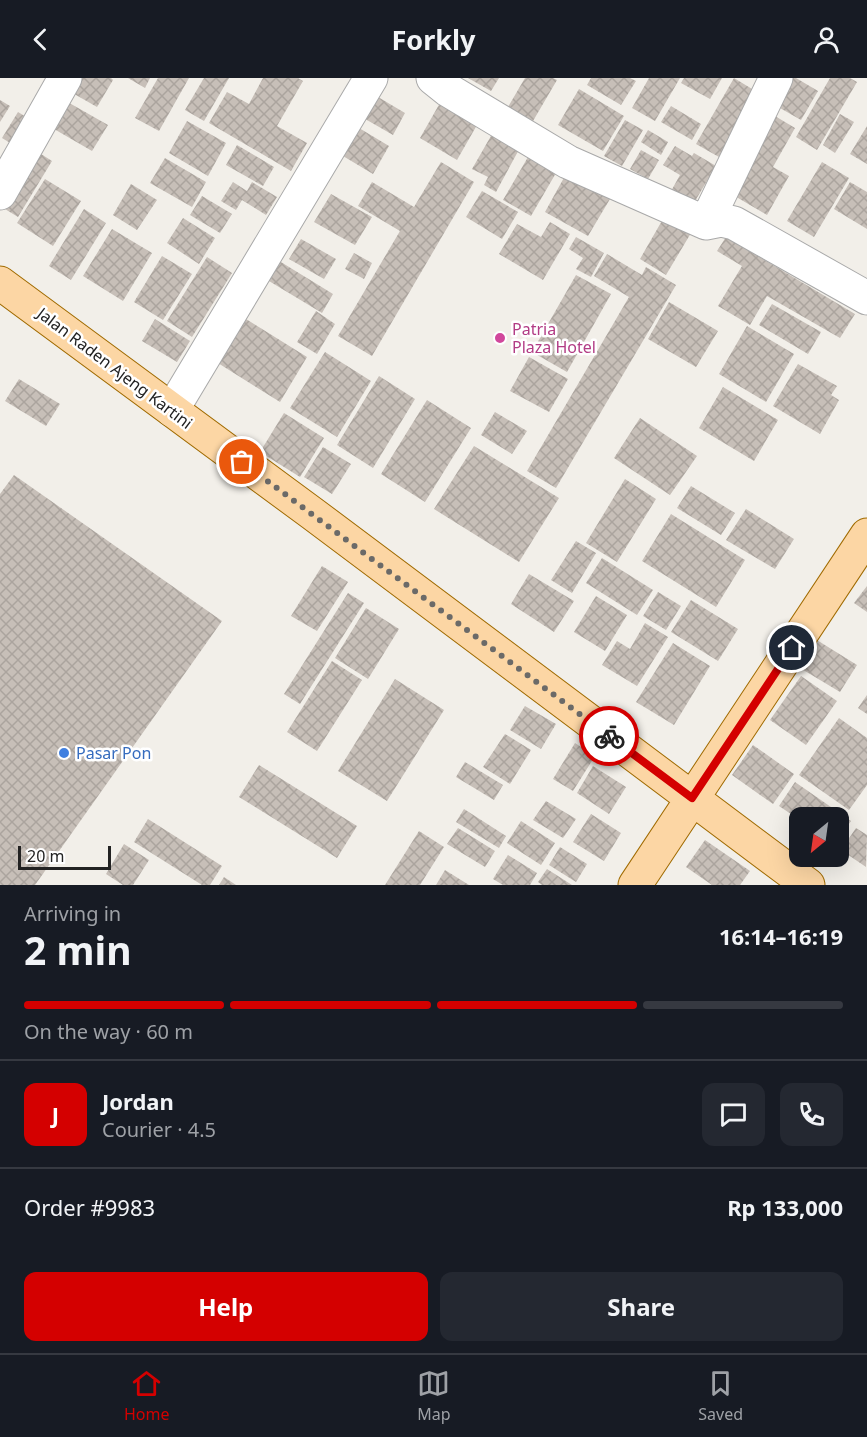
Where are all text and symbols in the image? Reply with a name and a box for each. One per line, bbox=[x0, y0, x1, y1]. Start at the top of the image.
text: Forkly bbox=[392, 21, 475, 58]
icon: back bbox=[24, 23, 57, 56]
icon: person bbox=[810, 23, 843, 56]
street label: Jalan Raden Ajeng Kartini bbox=[31, 301, 197, 434]
place label: Patria Plaza Hotel bbox=[512, 318, 596, 358]
marker: Patria Plaza Hotel bbox=[493, 331, 507, 345]
pin bbox=[216, 436, 267, 487]
icon: bag bbox=[225, 445, 258, 478]
pin bbox=[766, 622, 817, 673]
icon: home bbox=[775, 631, 808, 664]
courier bbox=[579, 706, 639, 766]
icon: bike bbox=[593, 720, 626, 753]
place label: Pasar Pon bbox=[76, 742, 151, 764]
marker: Pasar Pon bbox=[57, 746, 71, 760]
north arrow bbox=[789, 807, 849, 867]
map controls bbox=[789, 807, 849, 867]
scale bar bbox=[18, 843, 111, 870]
text: 20 m bbox=[27, 845, 64, 867]
text: Arriving in bbox=[24, 900, 121, 927]
text: 16:14–16:19 bbox=[719, 921, 843, 951]
text: 2 min bbox=[24, 923, 131, 976]
text: On the way · 60 m bbox=[24, 1018, 193, 1045]
button: chat bbox=[702, 1083, 765, 1146]
button: phone bbox=[780, 1083, 843, 1146]
text: Jordan bbox=[102, 1086, 174, 1116]
text: J bbox=[52, 1099, 59, 1129]
text: Courier · 4.5 bbox=[102, 1116, 216, 1143]
text: Order #9983 bbox=[24, 1192, 155, 1222]
text: Rp 133,000 bbox=[727, 1192, 843, 1222]
button: Help bbox=[24, 1272, 428, 1341]
button: Share bbox=[440, 1272, 843, 1341]
tab: Home bbox=[124, 1367, 169, 1425]
tab: Map bbox=[417, 1367, 451, 1425]
tab: Saved bbox=[698, 1367, 743, 1425]

